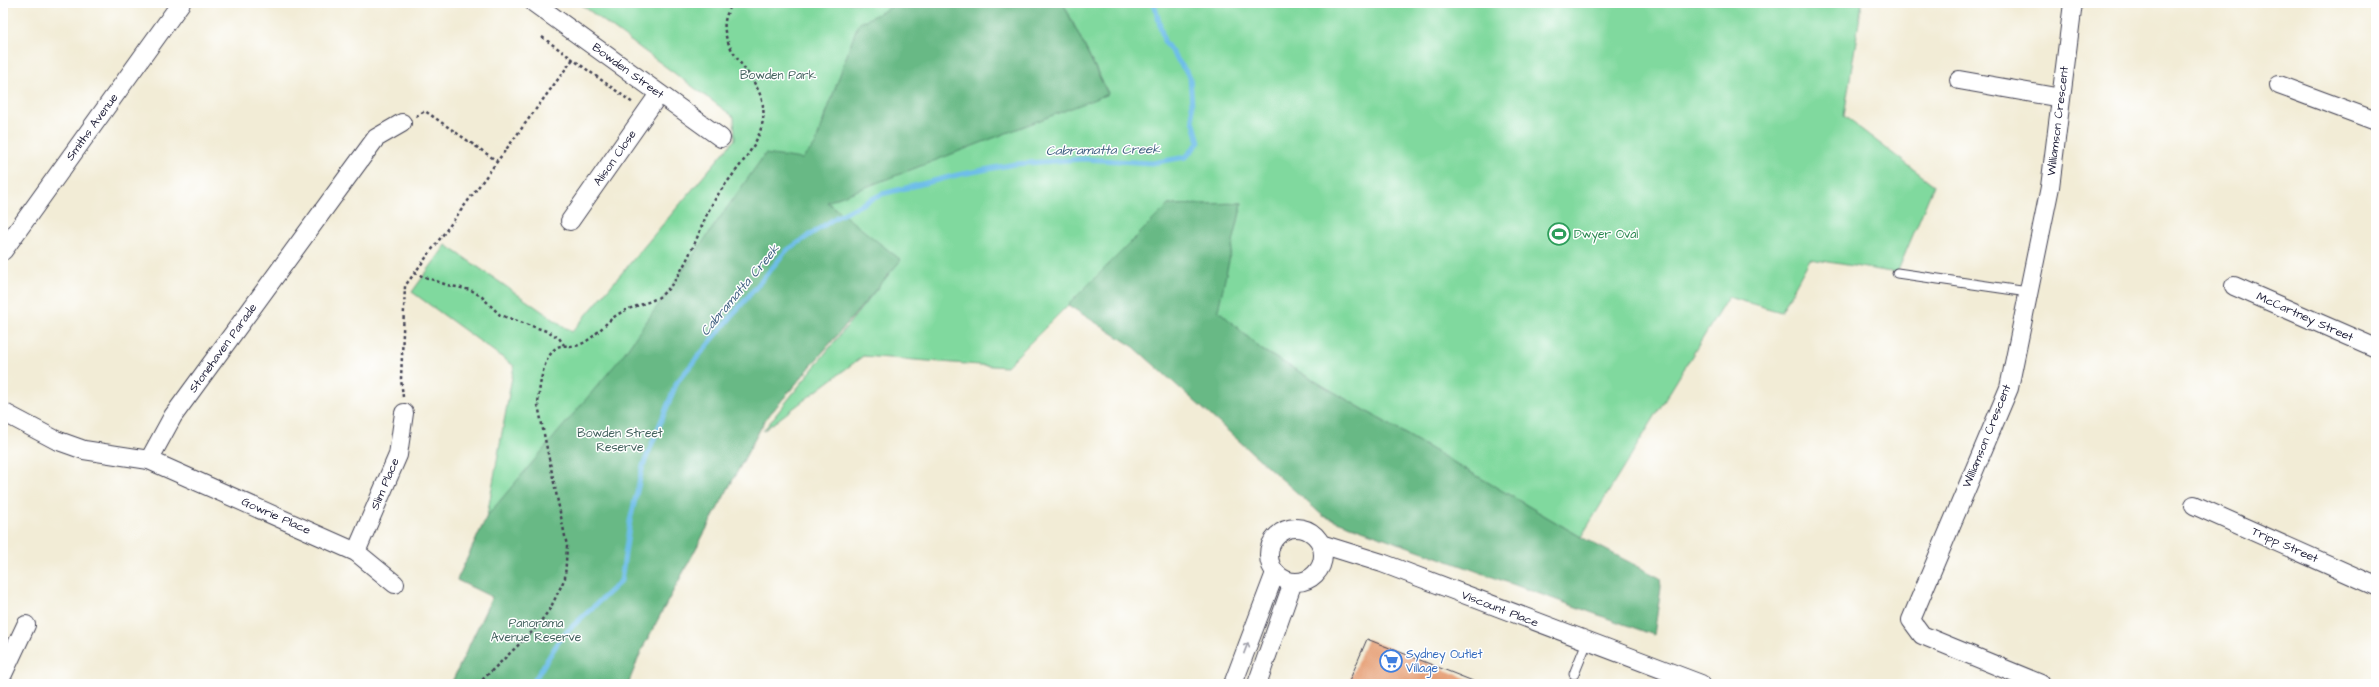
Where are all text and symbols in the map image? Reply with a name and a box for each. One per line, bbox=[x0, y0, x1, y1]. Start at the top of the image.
street label: Bowden Street bbox=[588, 39, 668, 103]
street label: Williamson Crescent bbox=[2043, 65, 2073, 177]
park label: Bowden Park bbox=[740, 67, 817, 84]
street label: Smiths Avenue bbox=[62, 89, 123, 164]
street label: Alison Close bbox=[590, 126, 641, 189]
water label: Cabramatta Creek bbox=[1046, 140, 1161, 160]
sports icon: Dwyer Oval bbox=[1546, 221, 1572, 247]
place label: Dwyer Oval bbox=[1574, 226, 1638, 244]
water label: Cabramatta Creek bbox=[696, 240, 784, 340]
street label: McCartney Street bbox=[2253, 288, 2356, 347]
street label: Stonehaven Parade bbox=[185, 300, 261, 396]
street label: Williamson Crescent bbox=[1958, 382, 2016, 490]
park label: Bowden Street Reserve bbox=[577, 425, 663, 456]
street label: Slim Place bbox=[366, 455, 404, 513]
street label: Gowrie Place bbox=[239, 493, 314, 539]
street label: Tripp Street bbox=[2249, 523, 2321, 567]
street label: Viscount Place bbox=[1459, 587, 1541, 632]
park label: Panorama Avenue Reserve bbox=[491, 615, 582, 646]
one-way arrow bbox=[1243, 642, 1251, 654]
place label: Sydney Outlet Village bbox=[1406, 646, 1483, 678]
supermarket icon: Sydney Outlet Village bbox=[1378, 648, 1404, 674]

